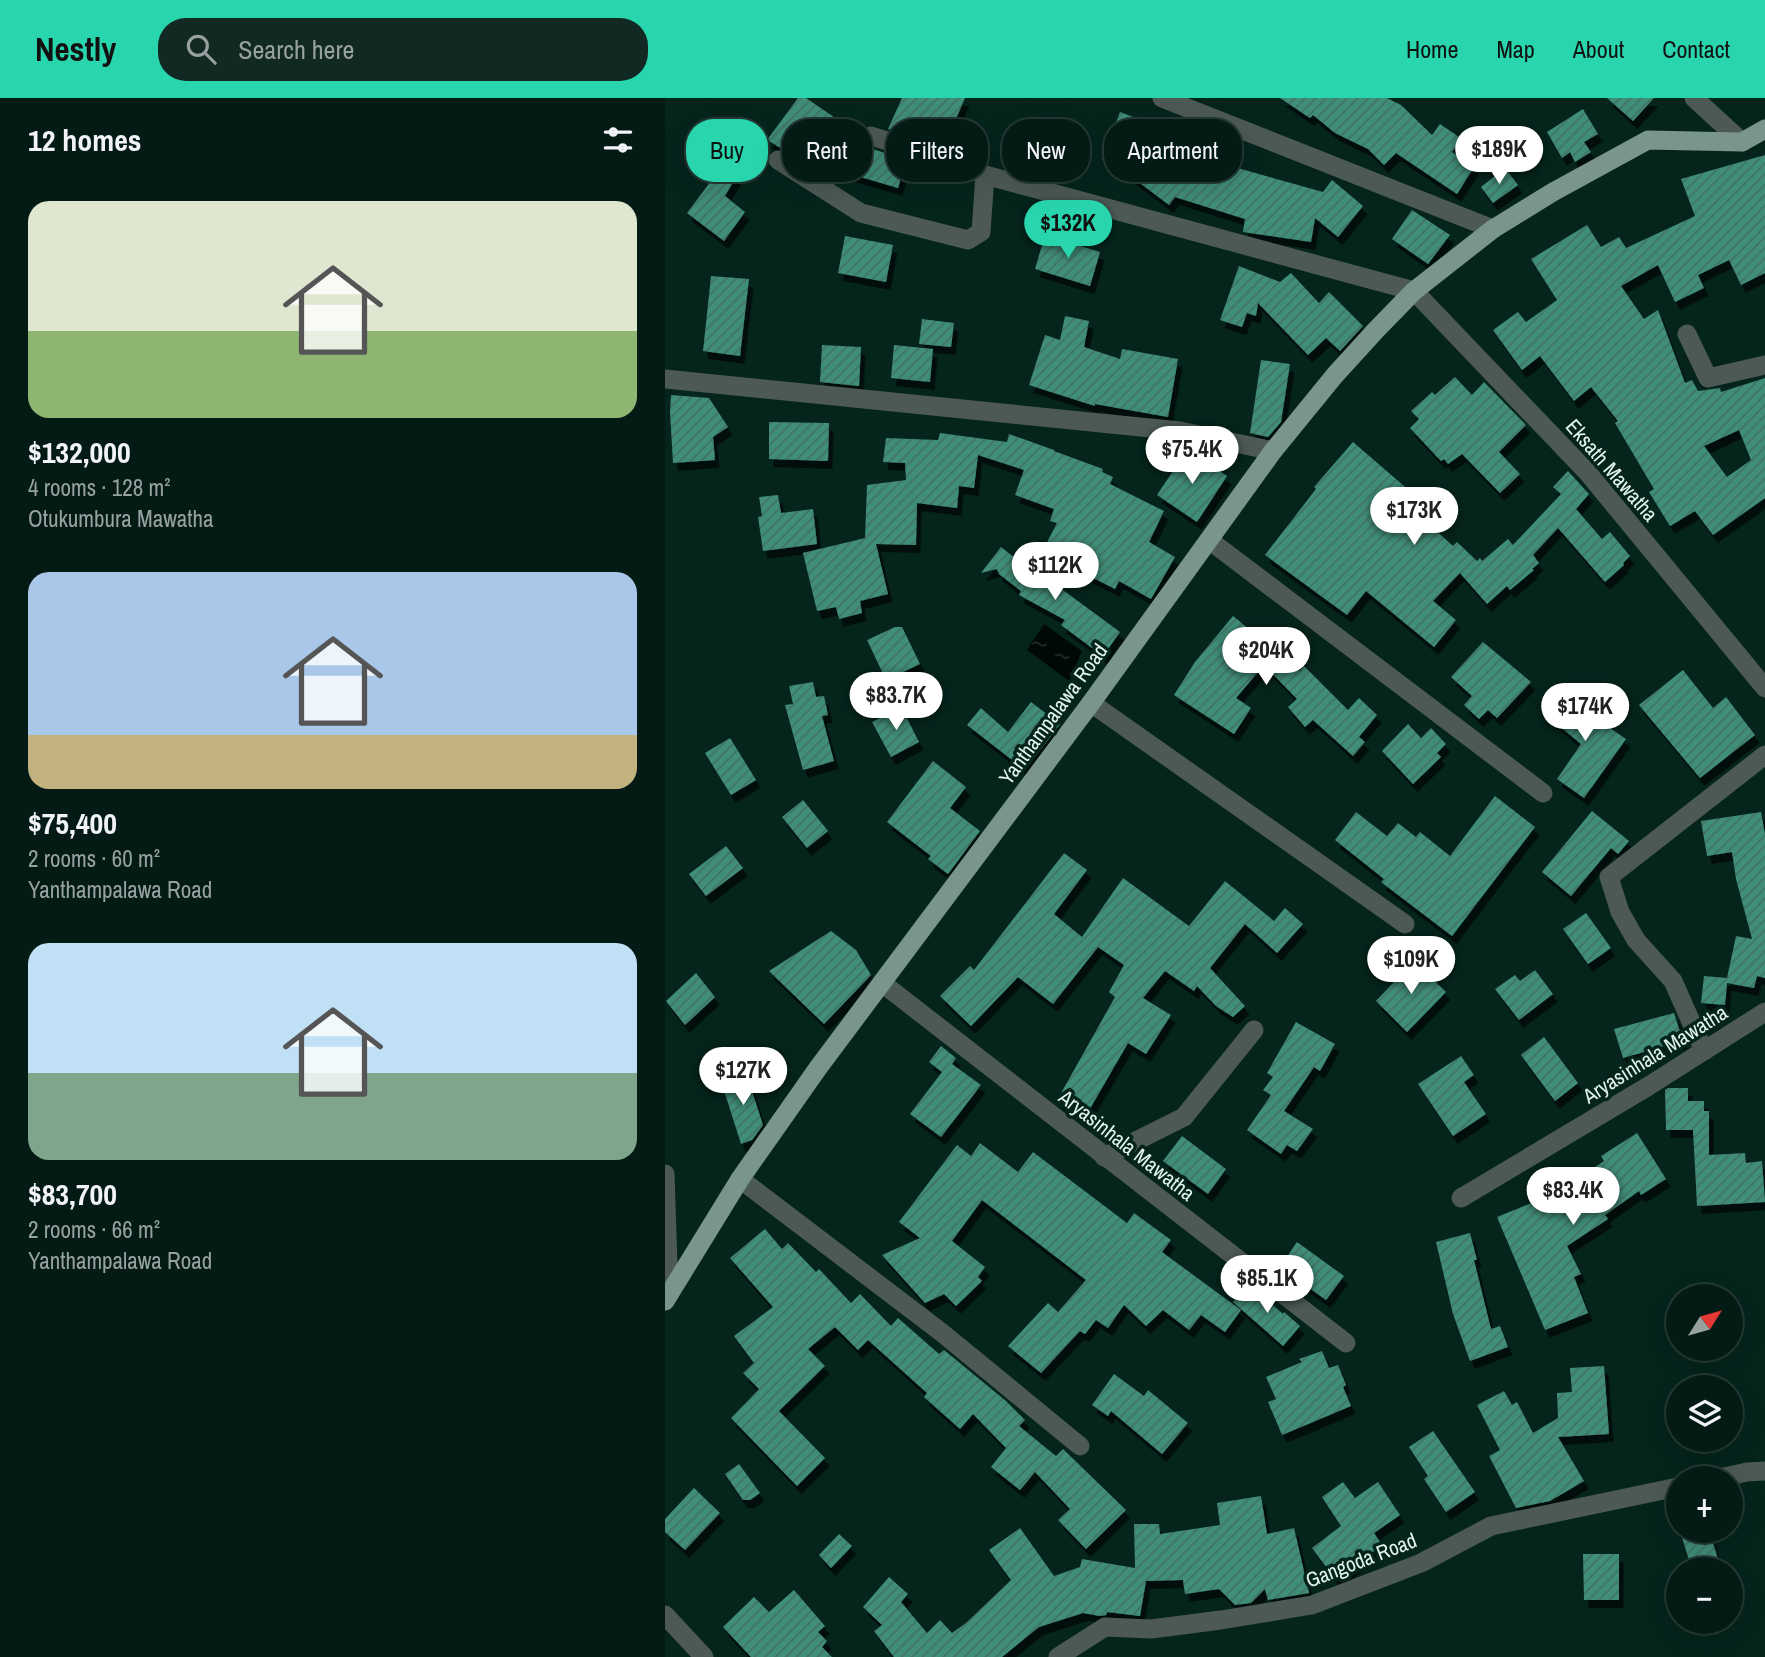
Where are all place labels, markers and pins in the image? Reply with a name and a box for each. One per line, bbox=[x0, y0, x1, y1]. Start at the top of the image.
pin: $189K bbox=[1450, 126, 1548, 186]
pin: $132K bbox=[1019, 200, 1117, 260]
pin: $75.4K bbox=[1135, 426, 1249, 486]
pin: $173K bbox=[1365, 488, 1463, 547]
pin: $112K bbox=[1006, 542, 1104, 602]
pin: $204K bbox=[1217, 628, 1315, 687]
pin: $83.7K bbox=[839, 672, 953, 732]
pin: $174K bbox=[1536, 684, 1634, 743]
pin: $109K bbox=[1362, 936, 1460, 996]
pin: $127K bbox=[694, 1048, 792, 1107]
pin: $83.4K bbox=[1516, 1168, 1630, 1227]
pin: $85.1K bbox=[1210, 1256, 1324, 1315]

